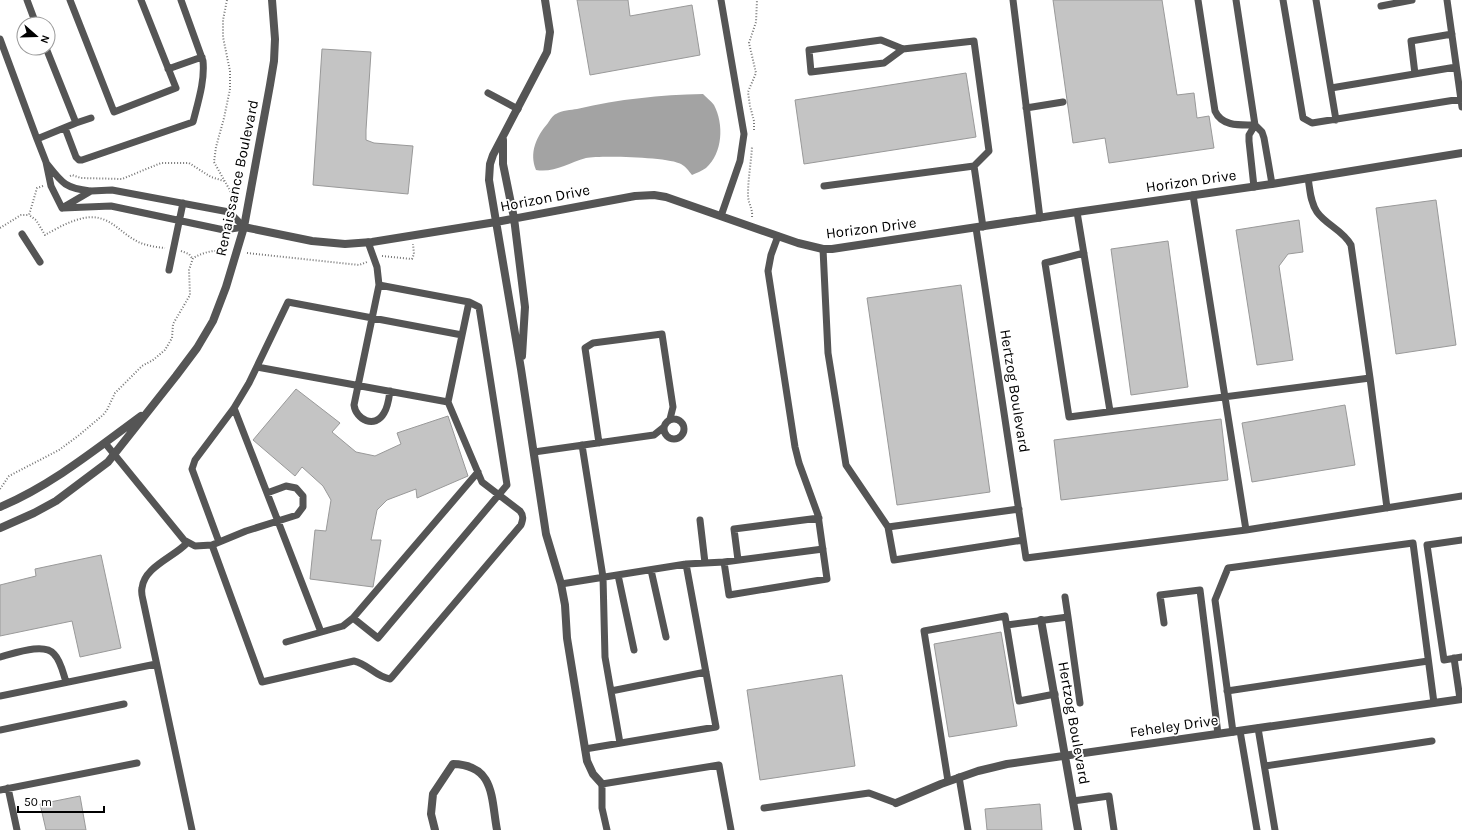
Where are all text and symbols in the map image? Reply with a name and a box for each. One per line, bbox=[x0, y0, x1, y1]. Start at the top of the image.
north arrow bbox=[16, 16, 56, 56]
text: N bbox=[37, 33, 52, 45]
street label: Renaissance Boulevard bbox=[212, 98, 262, 258]
street label: Horizon Drive bbox=[1145, 166, 1237, 196]
street label: Horizon Drive bbox=[499, 180, 591, 216]
street label: Horizon Drive bbox=[825, 214, 917, 242]
street label: Hertzog Boulevard bbox=[996, 328, 1034, 454]
street label: Hertzog Boulevard bbox=[1054, 660, 1094, 786]
street label: Feheley Drive bbox=[1128, 711, 1220, 741]
scale bar bbox=[18, 788, 104, 814]
text: 50 m bbox=[24, 795, 52, 809]

